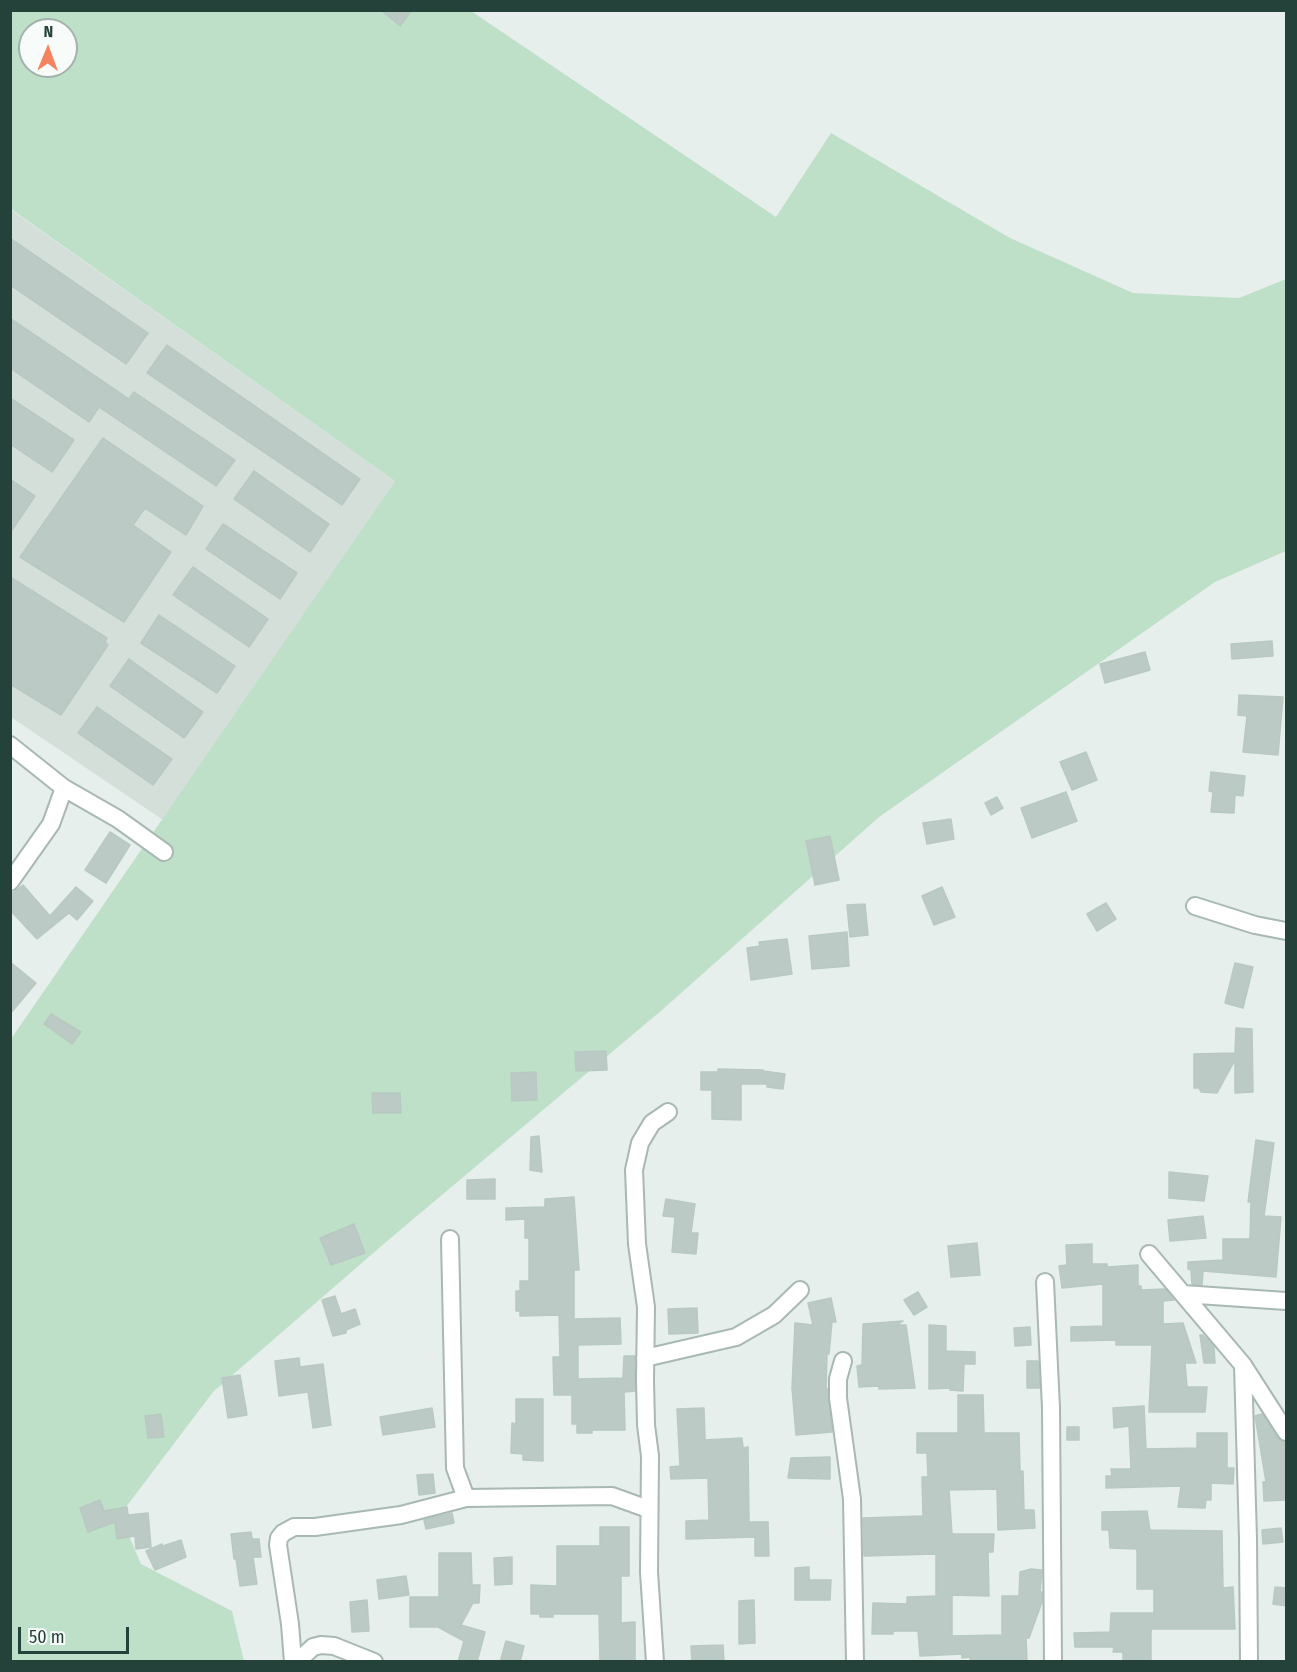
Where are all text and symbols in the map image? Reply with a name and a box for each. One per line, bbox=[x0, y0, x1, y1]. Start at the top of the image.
north arrow bbox=[18, 18, 78, 78]
text: N bbox=[43, 22, 53, 41]
scale bar bbox=[21, 1615, 132, 1653]
text: 50 m bbox=[29, 1626, 65, 1648]

